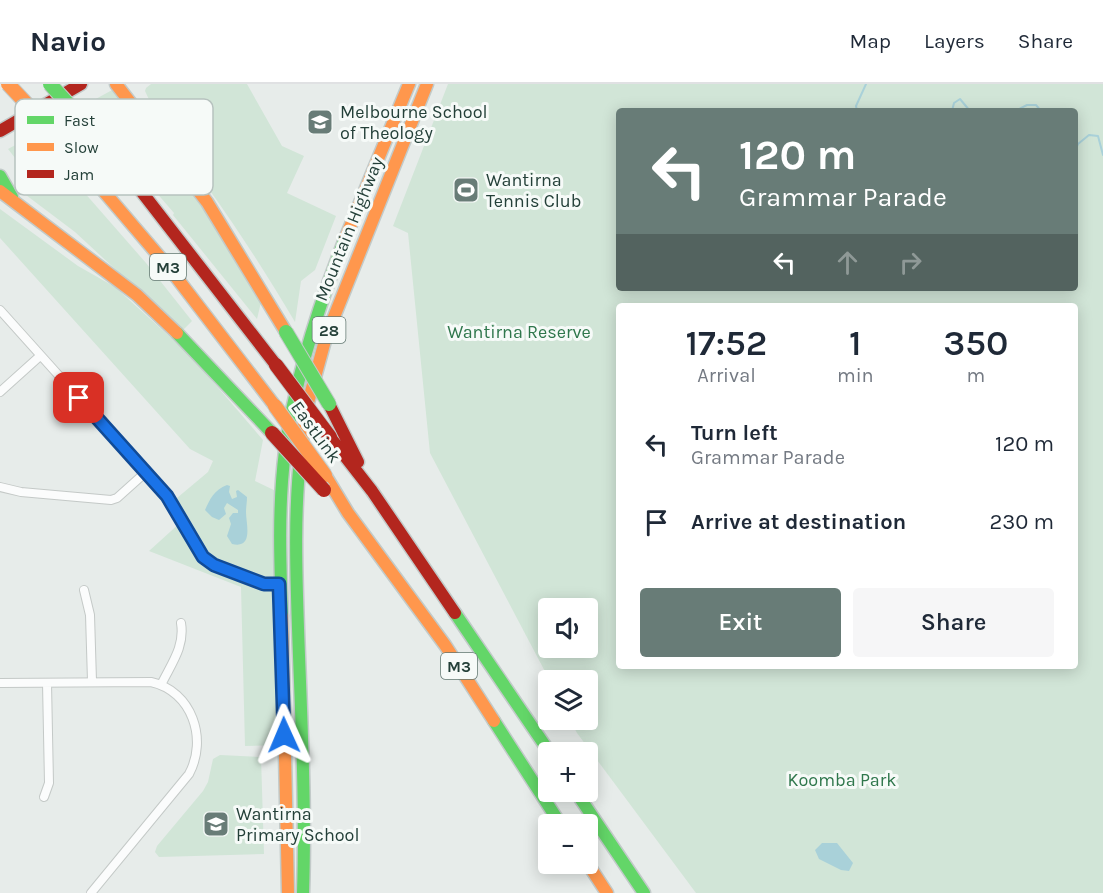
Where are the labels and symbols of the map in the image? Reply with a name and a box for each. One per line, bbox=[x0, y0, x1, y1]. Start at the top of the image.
legend bbox=[15, 99, 213, 195]
place label: Melbourne School of Theology bbox=[340, 101, 488, 144]
school or university icon: Melbourne School of Theology bbox=[305, 107, 335, 137]
text: Fast bbox=[64, 111, 95, 130]
text: Slow bbox=[64, 138, 99, 157]
street label: Mountain Highway bbox=[310, 153, 388, 304]
text: Jam bbox=[64, 165, 94, 184]
place label: Wantirna Tennis Club bbox=[486, 169, 581, 212]
sports icon: Wantirna Tennis Club bbox=[451, 175, 481, 205]
road number: M3 bbox=[150, 254, 186, 280]
road number: 28 bbox=[312, 317, 346, 343]
park label: Wantirna Reserve bbox=[447, 321, 591, 343]
pin bbox=[53, 372, 104, 423]
street label: EastLink bbox=[286, 397, 346, 467]
road number: M3 bbox=[441, 653, 477, 679]
position arrow bbox=[252, 703, 316, 767]
park label: Koomba Park bbox=[788, 769, 896, 791]
place label: Wantirna Primary School bbox=[236, 803, 360, 846]
school or university icon: Wantirna Primary School bbox=[201, 809, 231, 839]

